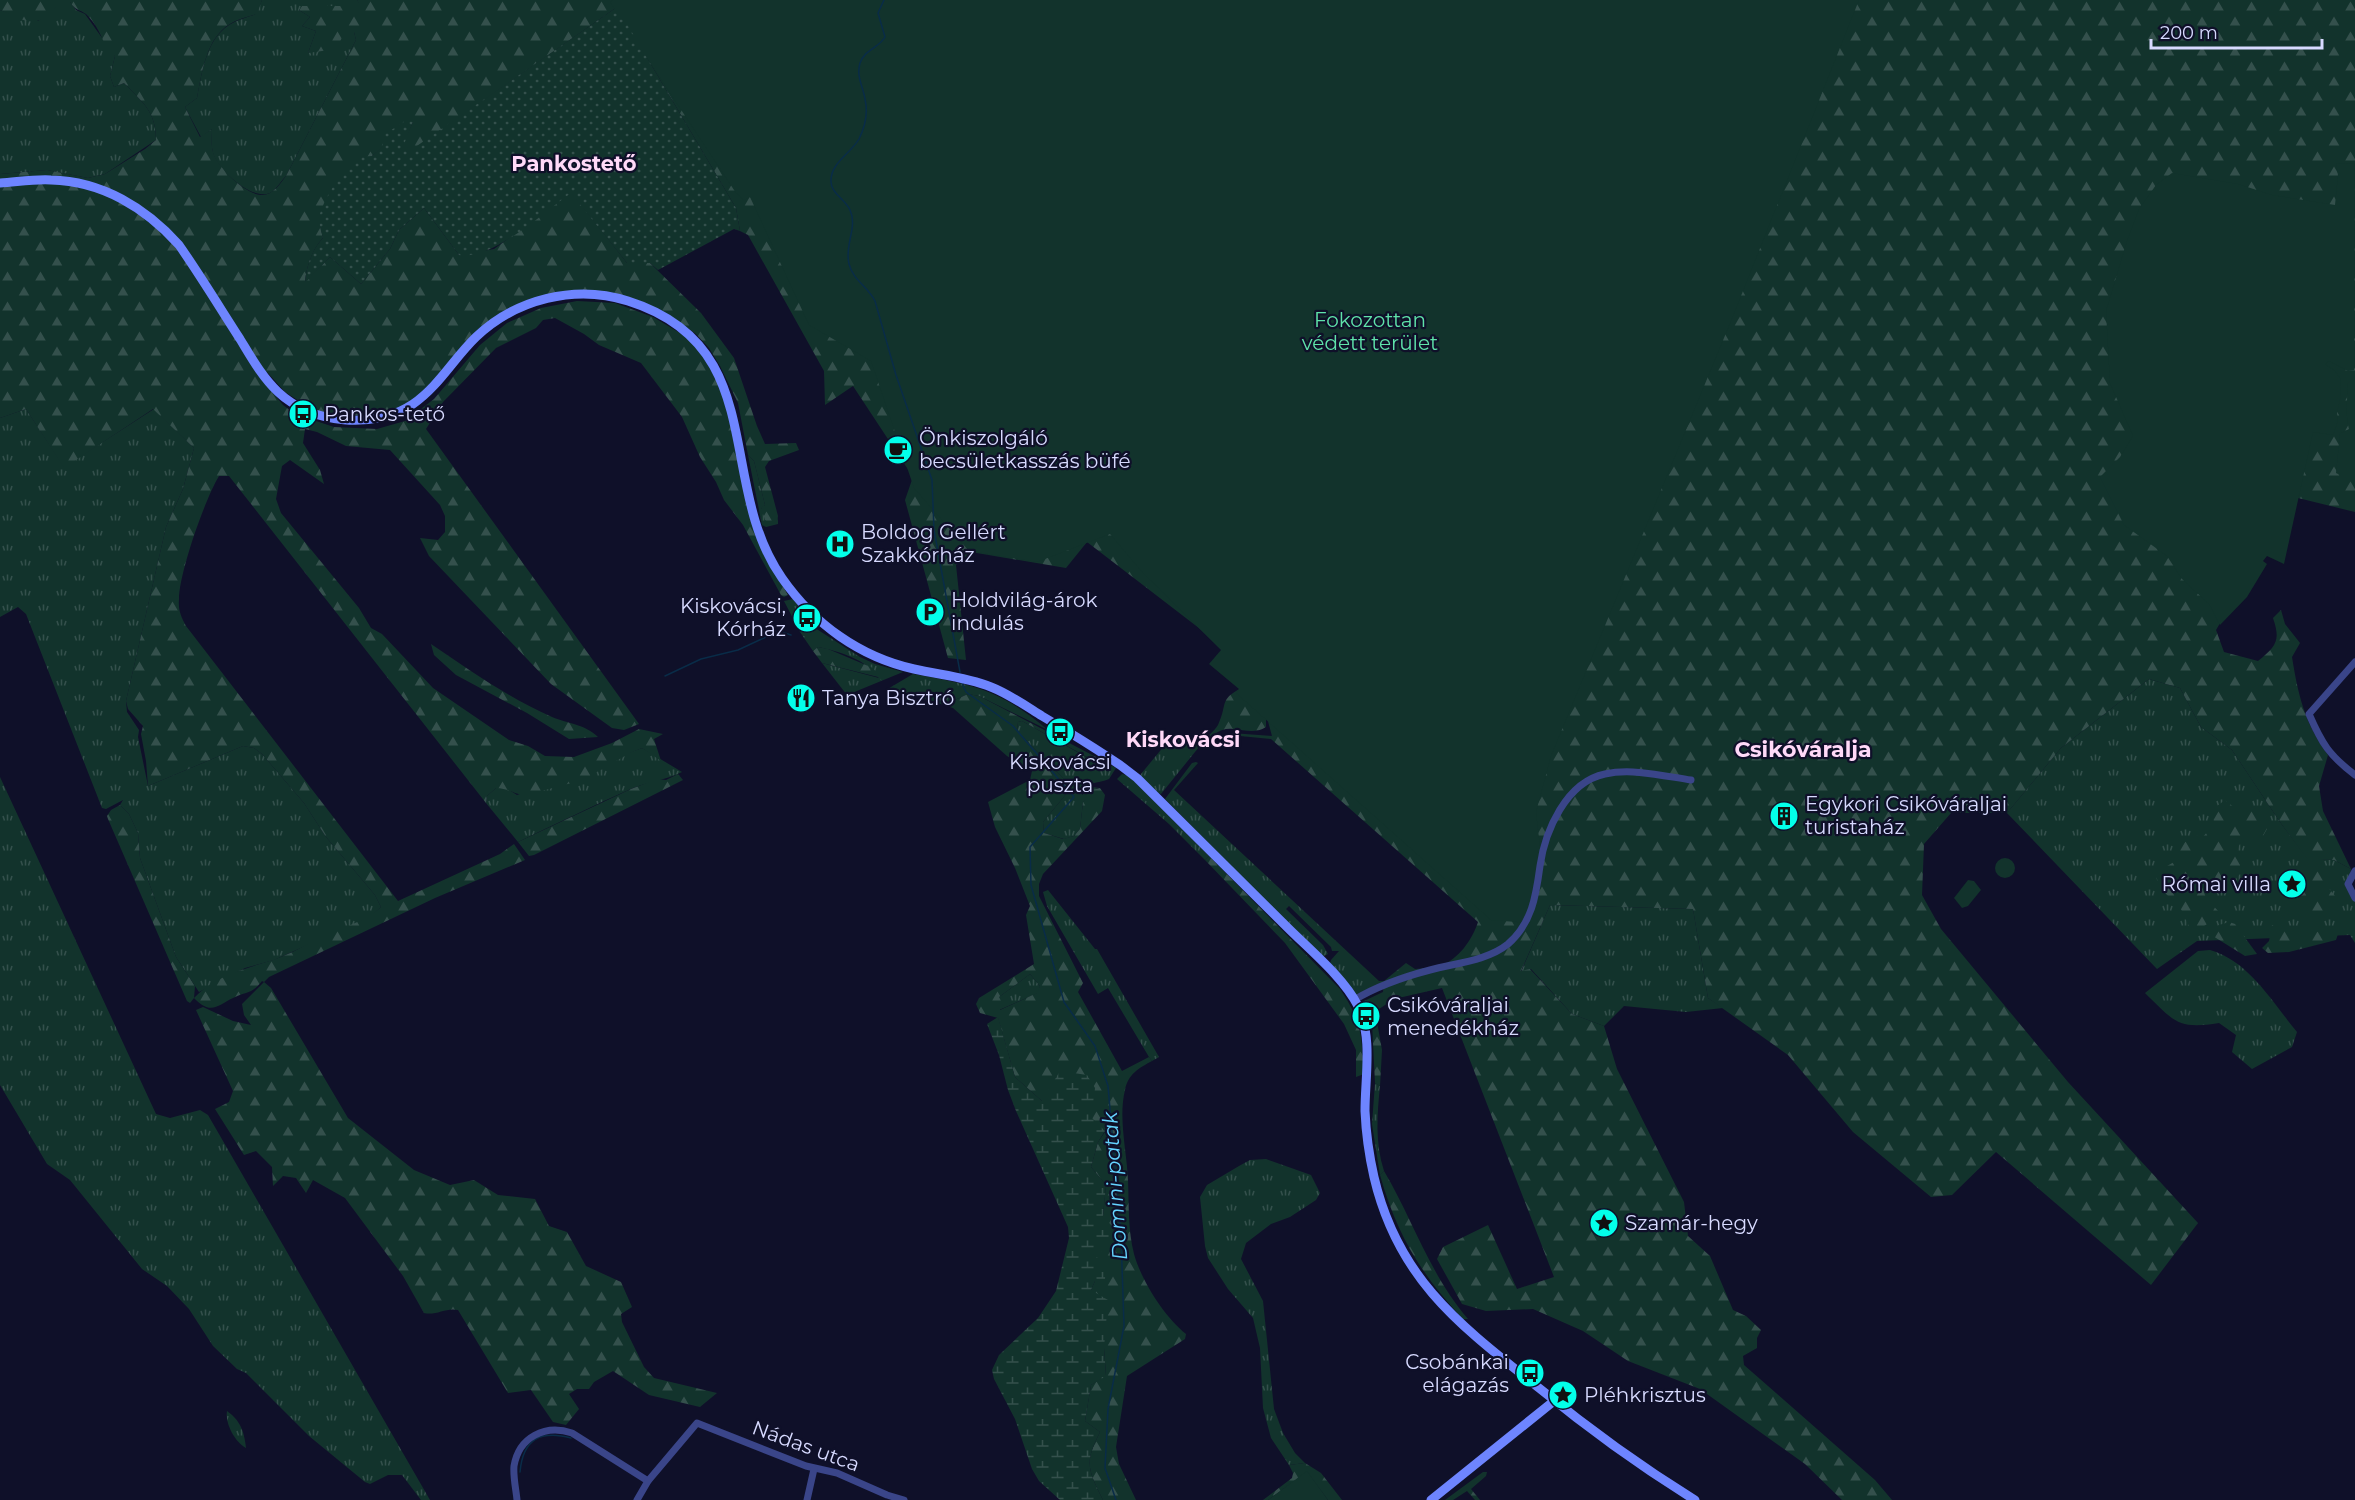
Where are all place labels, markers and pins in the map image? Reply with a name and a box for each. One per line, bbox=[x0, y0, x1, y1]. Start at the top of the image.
bus stop icon: Pankos-tető bbox=[287, 398, 319, 430]
place label: Pankos-tető bbox=[324, 402, 445, 426]
place label: Önkiszolgáló becsületkasszás büfé bbox=[919, 426, 1130, 473]
cafe icon: Önkiszolgáló becsületkasszás büfé bbox=[882, 434, 914, 466]
place label: Boldog Gellért Szakkórház bbox=[861, 520, 1006, 567]
hospital icon: Boldog Gellért Szakkórház bbox=[824, 528, 856, 560]
place label: Holdvilág-árok indulás bbox=[951, 588, 1098, 635]
place label: Kiskovácsi, Kórház bbox=[680, 594, 786, 641]
parking icon: Holdvilág-árok indulás bbox=[914, 596, 946, 628]
bus stop icon: Kiskovácsi, Kórház bbox=[791, 602, 823, 634]
restaurant icon: Tanya Bisztró bbox=[785, 682, 817, 714]
place label: Tanya Bisztró bbox=[822, 686, 954, 710]
bus stop icon: Kiskovácsi puszta bbox=[1044, 716, 1076, 748]
place label: Kiskovácsi puszta bbox=[1009, 750, 1111, 797]
place label: Egykori Csikóváraljai turistaház bbox=[1805, 792, 2007, 839]
building icon: Egykori Csikóváraljai turistaház bbox=[1768, 800, 1800, 832]
place icon: Római villa bbox=[2276, 868, 2308, 900]
place label: Római villa bbox=[2162, 872, 2271, 896]
place label: Csikóváraljai menedékház bbox=[1387, 993, 1519, 1040]
bus stop icon: Csikóváraljai menedékház bbox=[1350, 1000, 1382, 1032]
place icon: Szamár-hegy bbox=[1588, 1207, 1620, 1239]
place label: Szamár-hegy bbox=[1625, 1211, 1758, 1235]
place label: Csobánkai elágazás bbox=[1405, 1350, 1509, 1397]
bus stop icon: Csobánkai elágazás bbox=[1514, 1357, 1546, 1389]
place icon: Pléhkrisztus bbox=[1547, 1379, 1579, 1411]
place label: Pléhkrisztus bbox=[1584, 1383, 1706, 1407]

